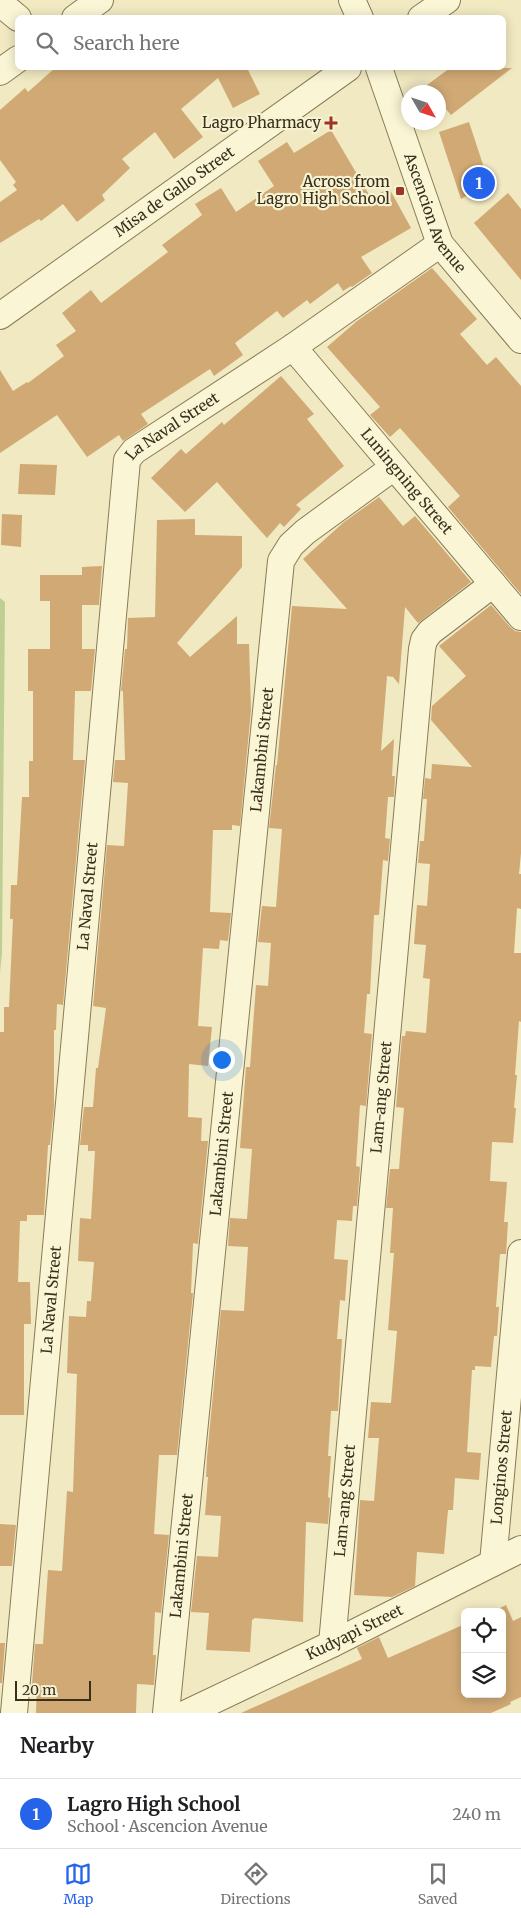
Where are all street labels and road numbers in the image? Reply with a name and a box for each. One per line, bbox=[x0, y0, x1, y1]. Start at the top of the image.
street label: Misa de Gallo Street bbox=[110, 142, 238, 241]
street label: Ascencion Avenue bbox=[400, 150, 470, 277]
street label: La Naval Street bbox=[121, 388, 223, 463]
street label: Luningning Street bbox=[357, 424, 457, 538]
street label: Lakambini Street bbox=[246, 686, 277, 813]
street label: La Naval Street bbox=[73, 841, 101, 951]
street label: Lam-ang Street bbox=[366, 1040, 396, 1154]
street label: Lakambini Street bbox=[206, 1090, 237, 1217]
street label: La Naval Street bbox=[36, 1245, 65, 1354]
street label: Longinos Street bbox=[487, 1409, 516, 1525]
street label: Lam-ang Street bbox=[330, 1443, 359, 1558]
street label: Lakambini Street bbox=[166, 1492, 197, 1619]
street label: Kudyapi Street bbox=[303, 1600, 406, 1664]

